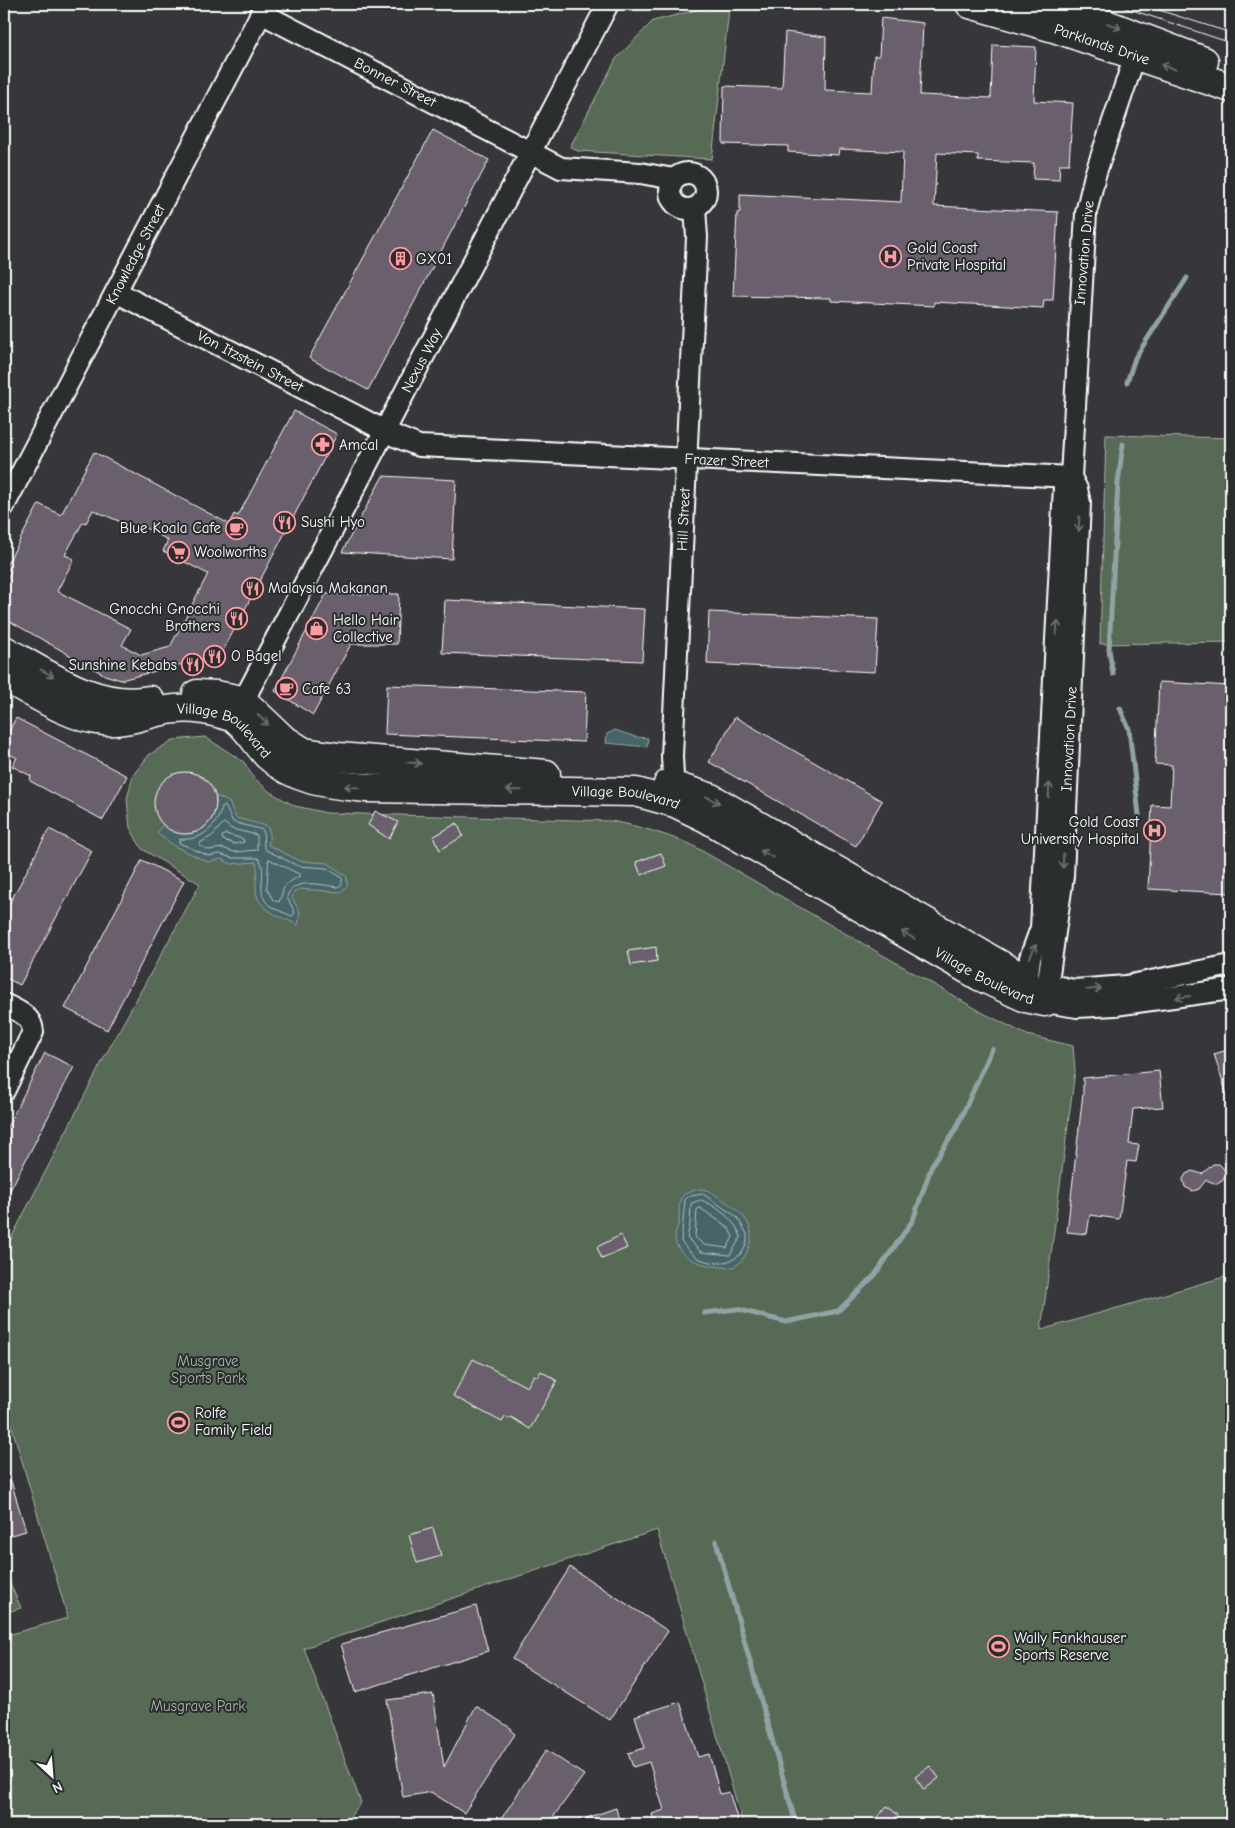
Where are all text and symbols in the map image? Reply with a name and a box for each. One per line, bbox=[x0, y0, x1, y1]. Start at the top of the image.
street label: Parklands Drive bbox=[1052, 20, 1152, 69]
one-way arrow bbox=[1106, 21, 1121, 31]
street label: Bonner Street bbox=[351, 54, 440, 111]
one-way arrow bbox=[1161, 62, 1177, 72]
street label: Innovation Drive bbox=[1070, 199, 1098, 306]
street label: Knowledge Street bbox=[102, 201, 169, 307]
place label: Gold Coast Private Hospital bbox=[907, 239, 1006, 274]
hospital icon: Gold Coast Private Hospital bbox=[879, 245, 903, 269]
building icon: GX01 bbox=[388, 247, 412, 271]
place label: GX01 bbox=[416, 250, 452, 268]
street label: Nexus Way bbox=[397, 325, 446, 396]
street label: Von Itzstein Street bbox=[194, 326, 307, 396]
pharmacy icon: Amcal bbox=[311, 433, 335, 457]
place label: Amcal bbox=[339, 436, 378, 454]
street label: Frazer Street bbox=[684, 450, 770, 472]
street label: Hill Street bbox=[673, 486, 694, 551]
restaurant icon: Sushi Hyo bbox=[273, 510, 297, 534]
place label: Sushi Hyo bbox=[301, 513, 365, 531]
cafe icon: Blue Koala Cafe bbox=[225, 516, 249, 540]
one-way arrow bbox=[1075, 516, 1084, 532]
place label: Blue Koala Cafe bbox=[120, 519, 221, 537]
supermarket icon: Woolworths bbox=[166, 540, 190, 564]
place label: Woolworths bbox=[194, 543, 267, 561]
restaurant icon: Malaysia Makanan bbox=[240, 576, 264, 600]
place label: Malaysia Makanan bbox=[268, 579, 388, 597]
place label: Gnocchi Gnocchi Brothers bbox=[109, 600, 220, 635]
restaurant icon: Gnocchi Gnocchi Brothers bbox=[224, 606, 248, 630]
place label: Hello Hair Collective bbox=[333, 611, 399, 646]
shop icon: Hello Hair Collective bbox=[305, 617, 329, 641]
one-way arrow bbox=[1053, 620, 1062, 636]
restaurant icon: O Bagel bbox=[203, 644, 227, 668]
place label: O Bagel bbox=[231, 647, 281, 665]
restaurant icon: Sunshine Kebabs bbox=[181, 653, 205, 677]
place label: Sunshine Kebabs bbox=[68, 656, 177, 674]
one-way arrow bbox=[39, 668, 54, 678]
cafe icon: Cafe 63 bbox=[274, 677, 298, 701]
place label: Cafe 63 bbox=[302, 680, 351, 698]
street label: Innovation Drive bbox=[1057, 686, 1081, 792]
street label: Village Boulevard bbox=[177, 699, 275, 762]
one-way arrow bbox=[257, 714, 269, 726]
one-way arrow bbox=[406, 759, 422, 768]
one-way arrow bbox=[344, 782, 360, 792]
street label: Village Boulevard bbox=[572, 782, 683, 813]
one-way arrow bbox=[1044, 782, 1053, 798]
one-way arrow bbox=[506, 785, 522, 795]
one-way arrow bbox=[705, 795, 720, 805]
place label: Gold Coast University Hospital bbox=[1021, 813, 1140, 848]
hospital icon: Gold Coast University Hospital bbox=[1143, 819, 1167, 843]
one-way arrow bbox=[760, 848, 775, 858]
one-way arrow bbox=[1059, 853, 1068, 869]
one-way arrow bbox=[900, 930, 915, 940]
street label: Village Boulevard bbox=[932, 943, 1035, 1008]
one-way arrow bbox=[1029, 944, 1038, 959]
one-way arrow bbox=[1086, 984, 1102, 993]
one-way arrow bbox=[1176, 992, 1192, 1002]
park label: Musgrave Sports Park bbox=[171, 1352, 246, 1387]
place label: Rolfe Family Field bbox=[195, 1404, 272, 1439]
sports icon: Rolfe Family Field bbox=[167, 1410, 191, 1434]
place label: Wally Fankhauser Sports Reserve bbox=[1014, 1629, 1126, 1664]
sports icon: Wally Fankhauser Sports Reserve bbox=[986, 1635, 1010, 1659]
park label: Musgrave Park bbox=[150, 1697, 246, 1715]
north arrow bbox=[28, 1750, 78, 1800]
text: N bbox=[50, 1778, 65, 1797]

